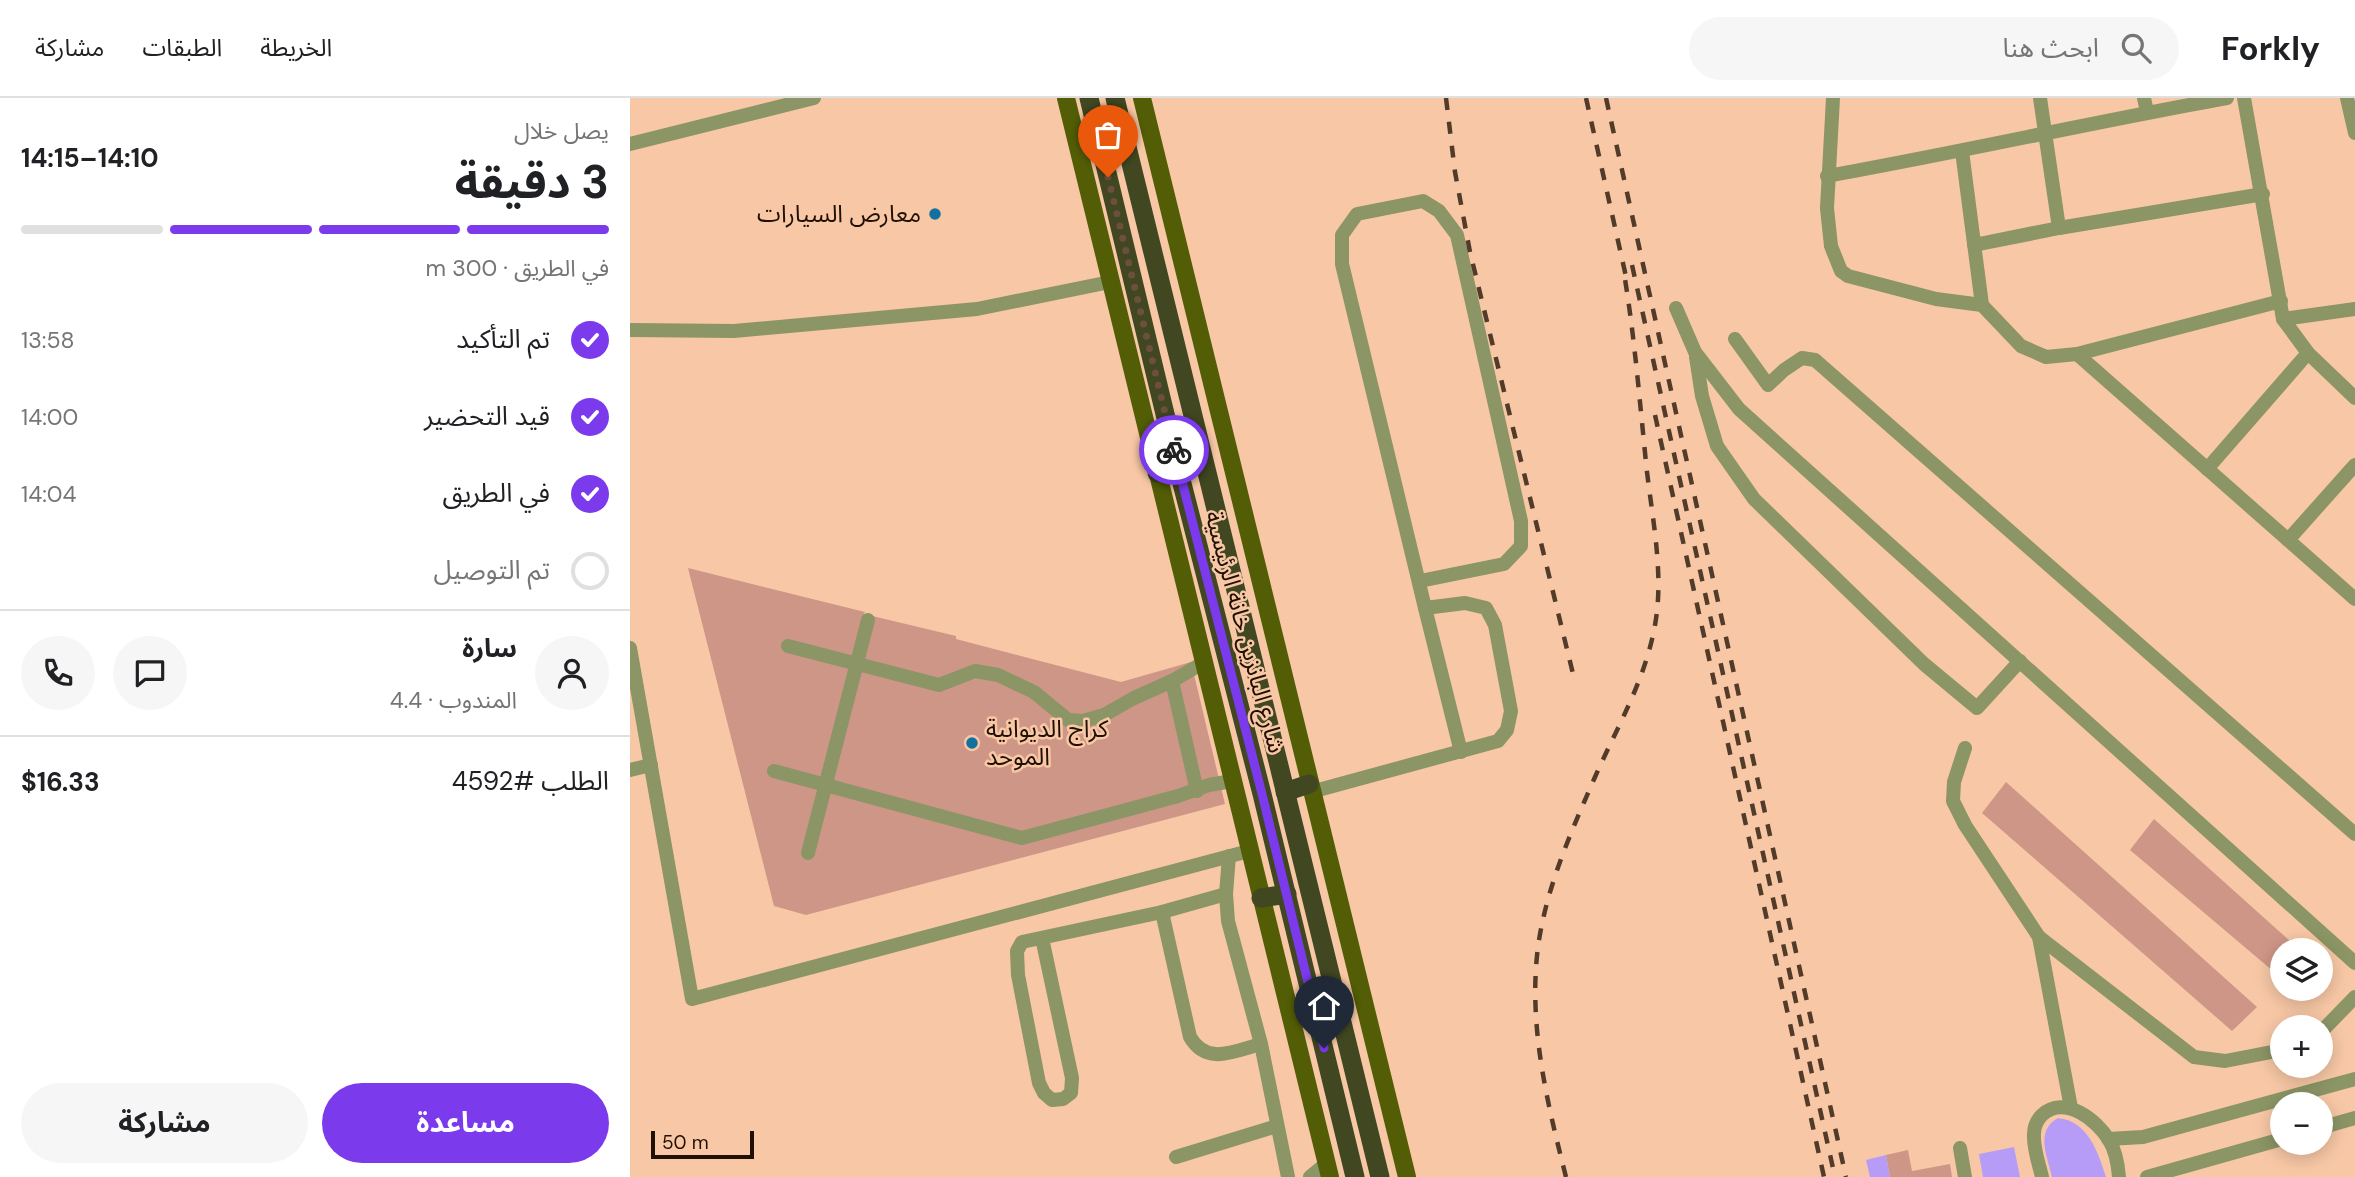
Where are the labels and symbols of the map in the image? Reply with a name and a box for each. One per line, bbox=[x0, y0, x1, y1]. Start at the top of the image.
pin bbox=[1078, 105, 1138, 177]
place label: معارض السيارات bbox=[757, 198, 921, 229]
marker: معارض السيارات bbox=[927, 206, 943, 222]
courier bbox=[1139, 415, 1209, 485]
street label: شارع البانزين خانة الرئيسية bbox=[1196, 507, 1293, 757]
place label: كراج الديوانية الموحد bbox=[986, 713, 1109, 772]
marker: كراج الديوانية الموحد bbox=[964, 735, 980, 751]
pin bbox=[1294, 976, 1354, 1048]
scale bar bbox=[651, 1128, 754, 1160]

